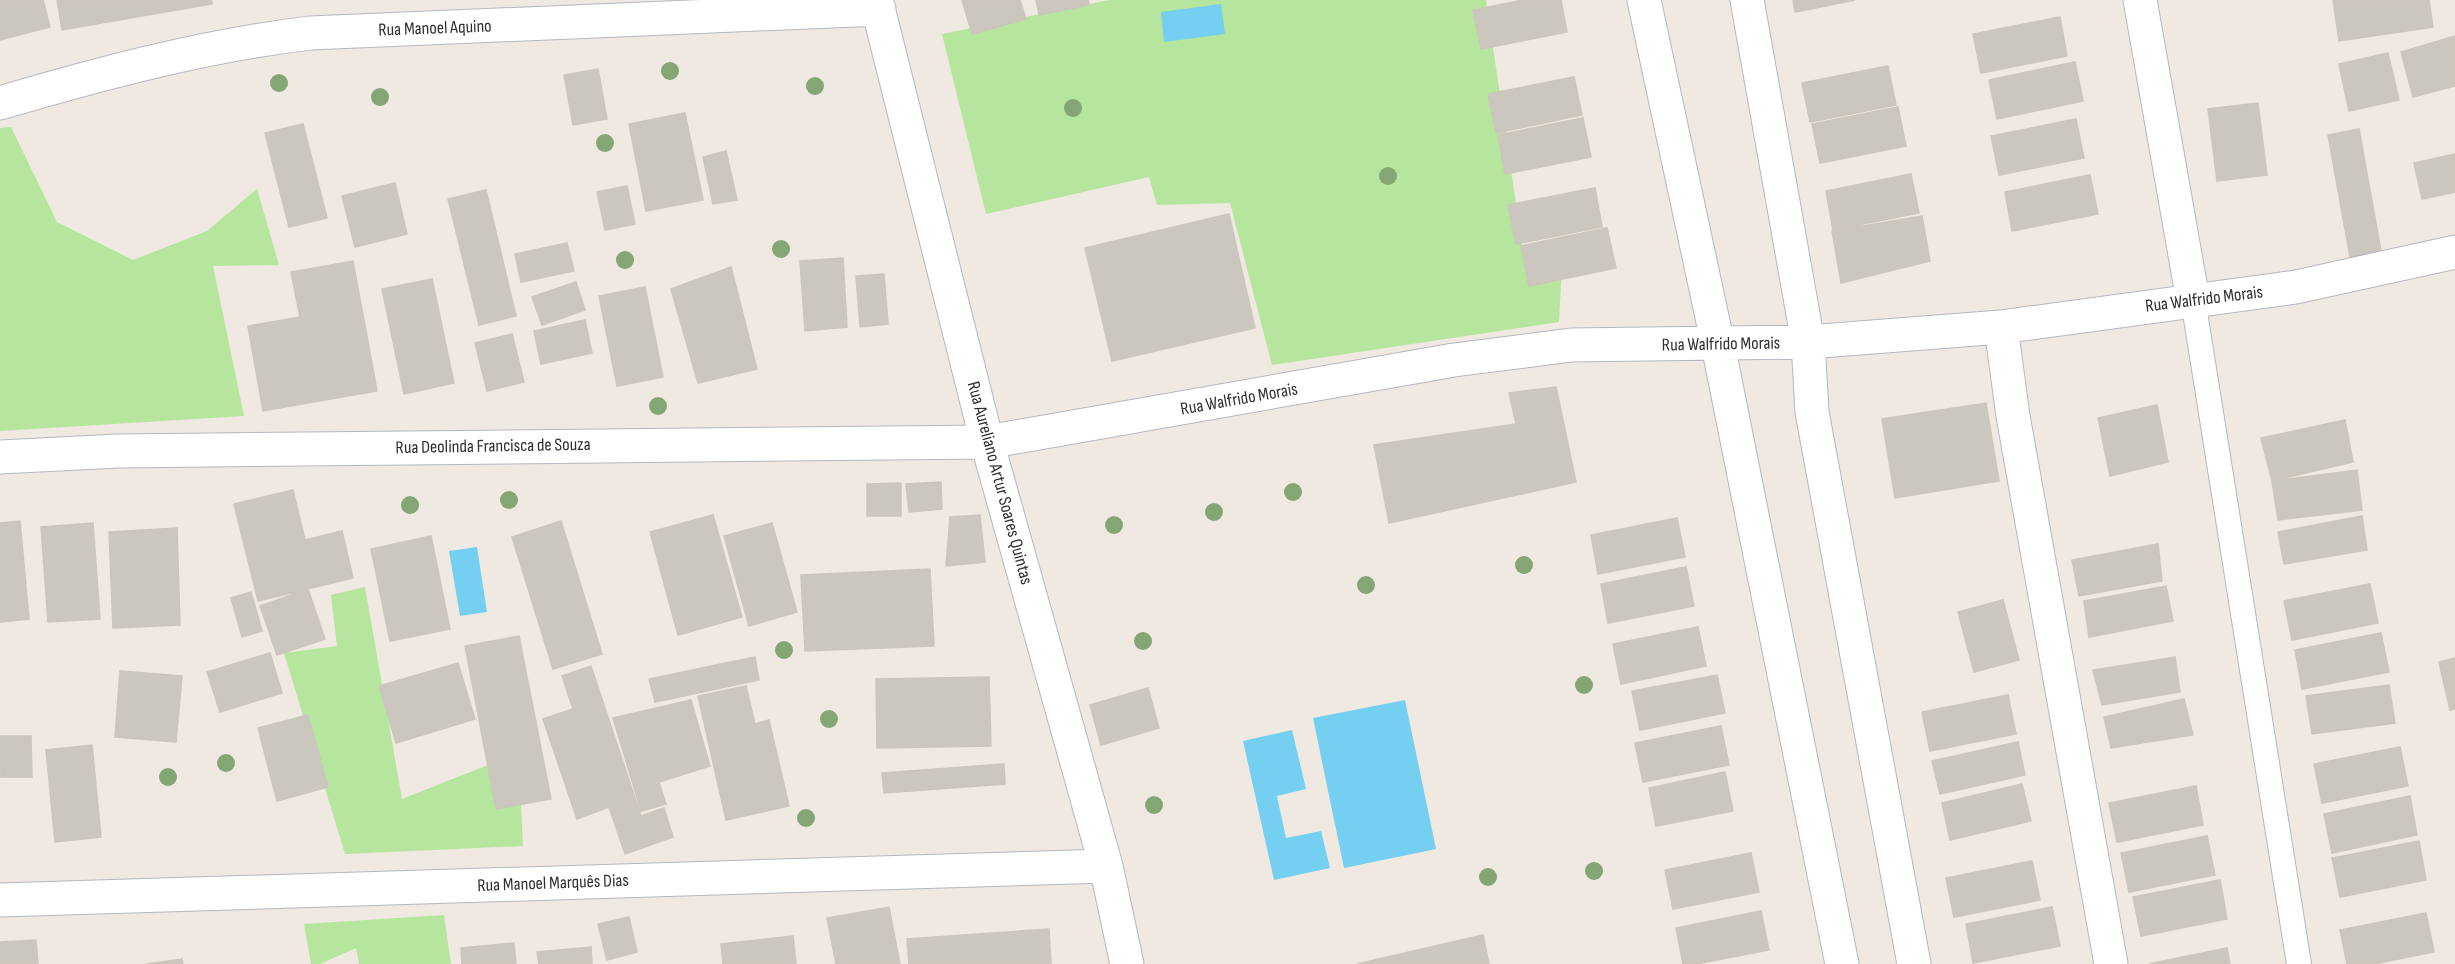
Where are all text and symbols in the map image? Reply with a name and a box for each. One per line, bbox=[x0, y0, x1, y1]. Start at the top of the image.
street label: Rua Manoel Aquino bbox=[378, 16, 492, 40]
street label: Rua Walfrido Morais bbox=[2144, 281, 2264, 317]
street label: Rua Walfrido Morais bbox=[1662, 332, 1780, 356]
street label: Rua Walfrido Morais bbox=[1179, 378, 1299, 420]
street label: Rua Aureliano Artur Soares Quintas bbox=[963, 379, 1037, 587]
street label: Rua Deolinda Francisca de Souza bbox=[395, 434, 591, 458]
street label: Rua Manoel Marquês Dias bbox=[477, 870, 629, 896]

